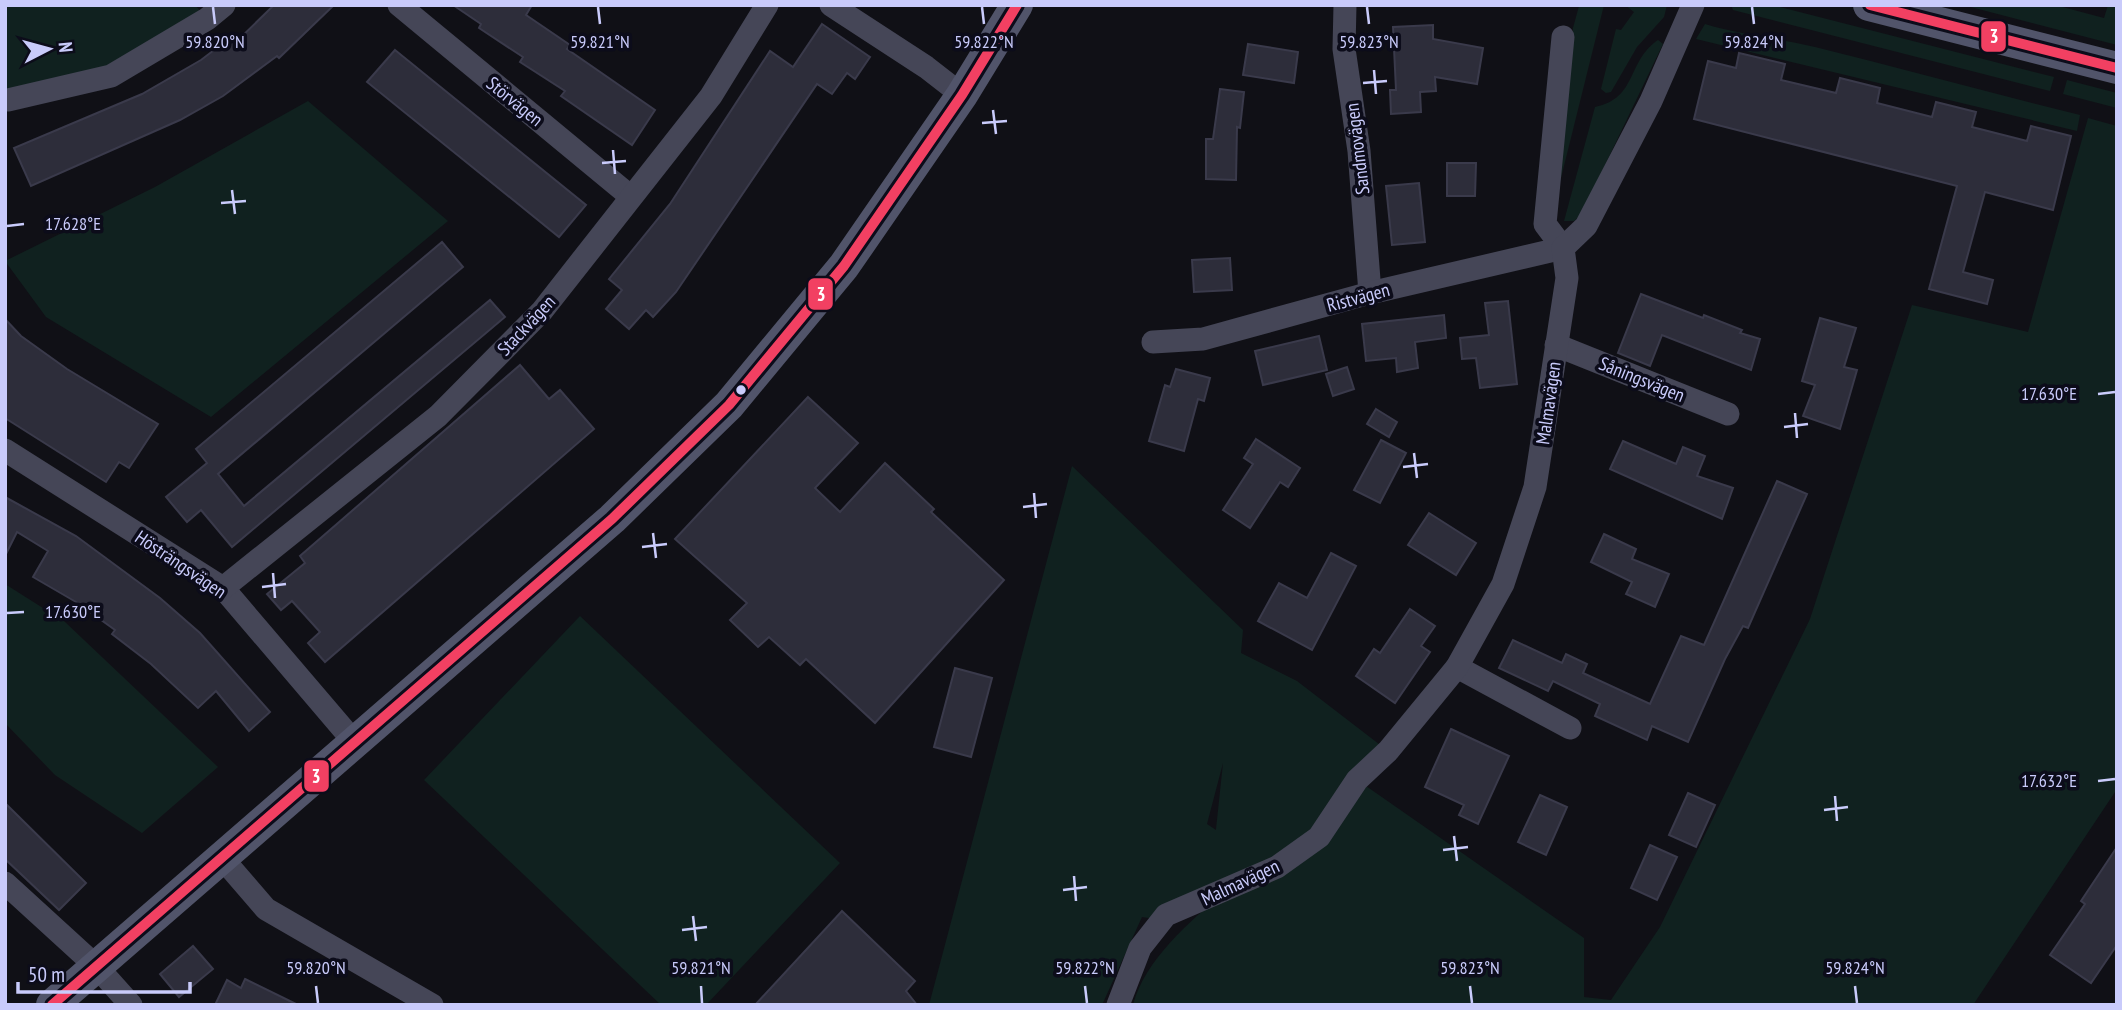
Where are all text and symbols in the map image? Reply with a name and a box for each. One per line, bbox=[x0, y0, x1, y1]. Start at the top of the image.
north arrow bbox=[14, 14, 84, 84]
line badge: 3 bbox=[1980, 20, 2007, 53]
text: 3 bbox=[1989, 24, 1999, 48]
text: 59.820°N bbox=[185, 30, 245, 53]
text: 59.821°N bbox=[570, 30, 630, 53]
text: 59.822°N bbox=[954, 30, 1014, 53]
text: 59.823°N bbox=[1339, 30, 1399, 53]
text: 59.824°N bbox=[1724, 30, 1784, 53]
text: N bbox=[53, 41, 78, 54]
street label: Störvägen bbox=[482, 71, 548, 131]
street label: Sandmovägen bbox=[1339, 102, 1375, 196]
text: 17.628°E bbox=[45, 212, 101, 235]
line badge: 3 bbox=[807, 277, 834, 311]
street label: Ristvägen bbox=[1324, 277, 1392, 317]
text: 3 bbox=[816, 282, 826, 306]
street label: Stackvägen bbox=[492, 290, 560, 360]
street label: Såningsvägen bbox=[1596, 351, 1688, 407]
street label: Malmavägen bbox=[1530, 360, 1566, 446]
text: 17.630°E bbox=[2021, 382, 2077, 405]
unlabelled marker bbox=[734, 383, 748, 397]
street label: Hösträngsvägen bbox=[131, 525, 231, 603]
text: 17.630°E bbox=[45, 600, 101, 623]
line badge: 3 bbox=[303, 759, 330, 793]
text: 3 bbox=[311, 764, 321, 788]
text: 17.632°E bbox=[2021, 769, 2077, 792]
street label: Malmavägen bbox=[1197, 853, 1283, 911]
scale bar bbox=[18, 950, 189, 994]
text: 59.820°N bbox=[286, 956, 346, 979]
text: 59.821°N bbox=[671, 956, 731, 979]
text: 59.822°N bbox=[1055, 956, 1115, 979]
text: 59.823°N bbox=[1440, 956, 1500, 979]
text: 59.824°N bbox=[1825, 956, 1885, 979]
text: 50 m bbox=[28, 961, 65, 988]

